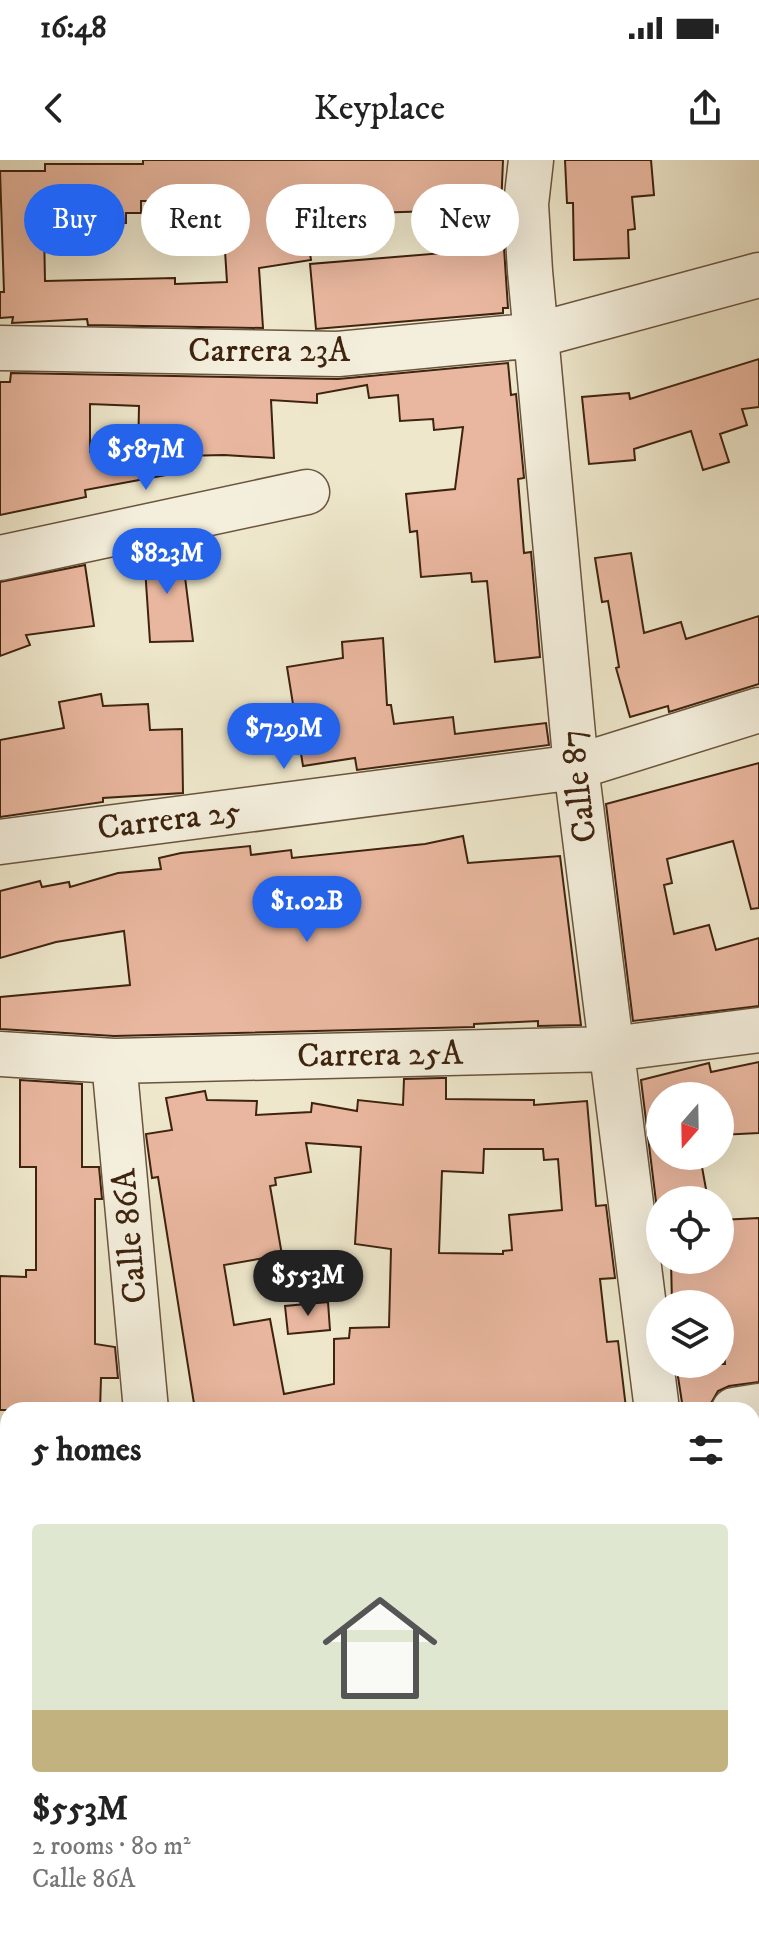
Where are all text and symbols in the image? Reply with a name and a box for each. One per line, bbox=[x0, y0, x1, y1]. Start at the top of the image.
text: 16:48 bbox=[40, 10, 107, 47]
icon: back bbox=[32, 86, 76, 130]
text: Keyplace bbox=[314, 86, 445, 131]
icon: share bbox=[683, 86, 727, 130]
chip: Buy bbox=[24, 184, 125, 256]
chip: Rent bbox=[141, 184, 250, 256]
chip: Filters bbox=[266, 184, 395, 256]
chip: New bbox=[411, 184, 519, 256]
street label: Carrera 23A bbox=[188, 330, 350, 372]
pin: $587M bbox=[90, 424, 202, 492]
text: $587M bbox=[107, 433, 185, 466]
pin: $823M bbox=[111, 528, 223, 596]
text: $823M bbox=[130, 537, 204, 570]
pin: $729M bbox=[228, 703, 340, 771]
text: $729M bbox=[245, 712, 323, 745]
street label: Calle 87 bbox=[551, 727, 607, 845]
street label: Carrera 25 bbox=[95, 790, 243, 850]
pin: $1.02B bbox=[242, 876, 372, 944]
text: $1.02B bbox=[270, 885, 344, 918]
street label: Carrera 25A bbox=[297, 1033, 464, 1077]
north arrow bbox=[646, 1082, 734, 1170]
map controls bbox=[646, 1082, 734, 1378]
street label: Calle 86A bbox=[103, 1167, 157, 1305]
button: locate bbox=[646, 1186, 734, 1274]
pin: $553M bbox=[252, 1250, 364, 1318]
text: $553M bbox=[271, 1259, 345, 1292]
button: layers bbox=[646, 1290, 734, 1378]
icon: filters bbox=[684, 1428, 728, 1472]
text: 5 homes bbox=[32, 1429, 141, 1471]
icon: home bbox=[308, 1576, 452, 1720]
text: $553M bbox=[32, 1788, 128, 1830]
text: 2 rooms · 80 m² bbox=[32, 1830, 191, 1863]
text: Calle 86A bbox=[32, 1863, 135, 1896]

